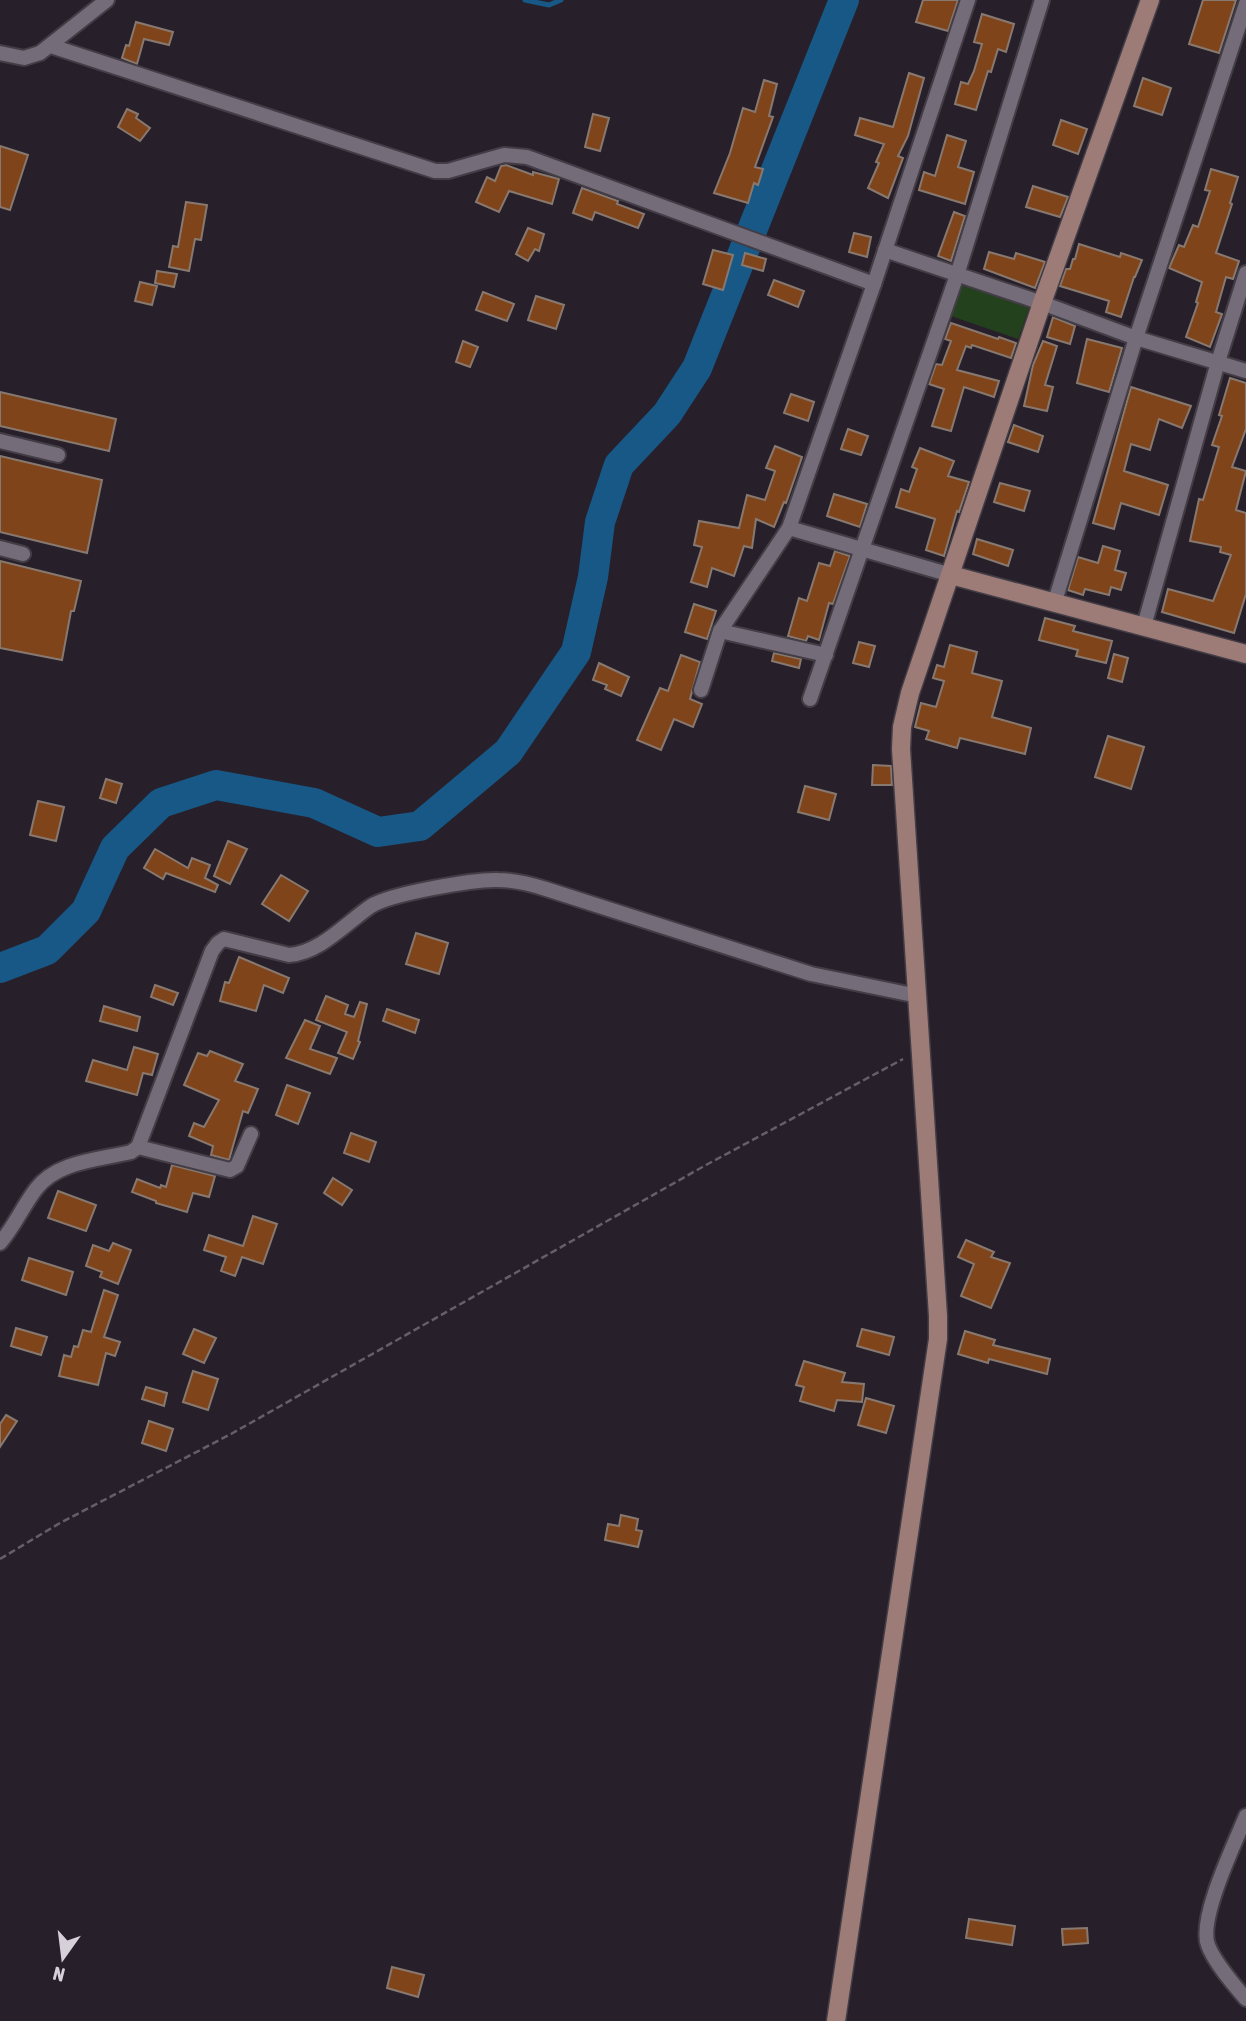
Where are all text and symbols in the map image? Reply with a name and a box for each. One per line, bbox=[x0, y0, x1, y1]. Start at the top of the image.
north arrow bbox=[28, 1923, 98, 1993]
text: N bbox=[51, 1962, 67, 1987]

